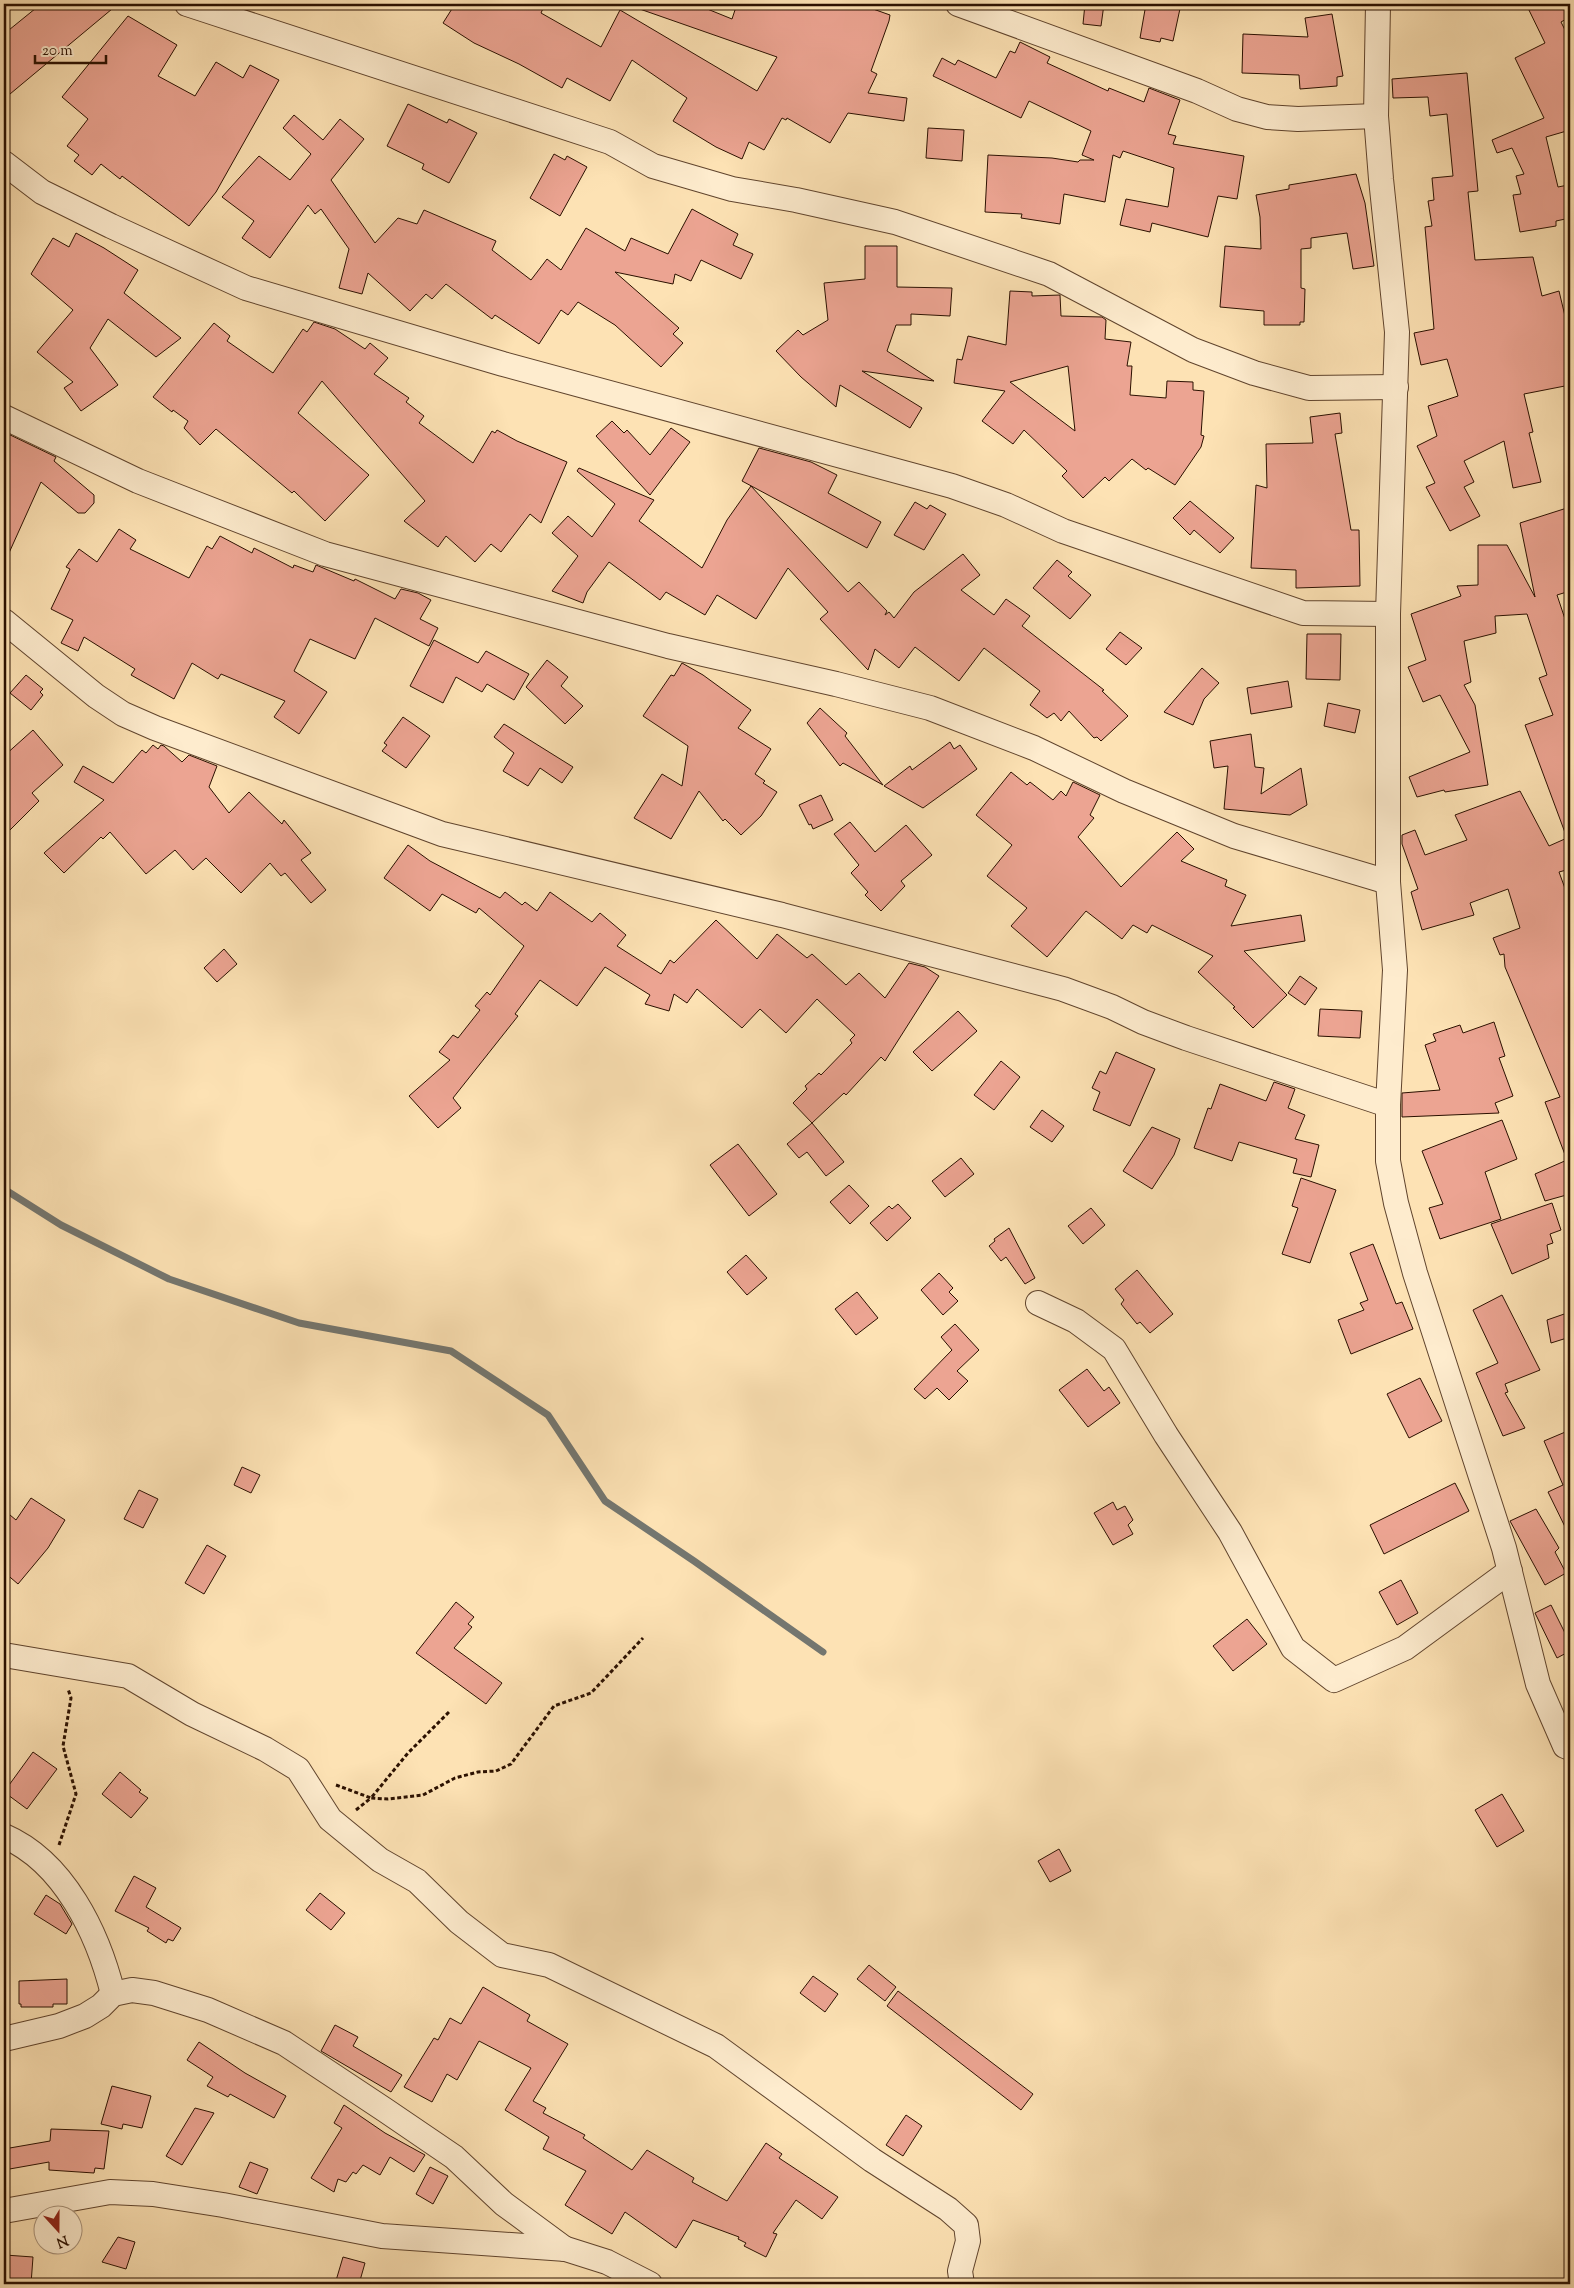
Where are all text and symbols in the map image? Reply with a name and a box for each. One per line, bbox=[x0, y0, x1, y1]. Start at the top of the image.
scale bar bbox=[35, 32, 106, 64]
text: 20 m bbox=[42, 41, 73, 62]
north arrow bbox=[32, 2206, 82, 2256]
text: N bbox=[53, 2229, 71, 2252]

